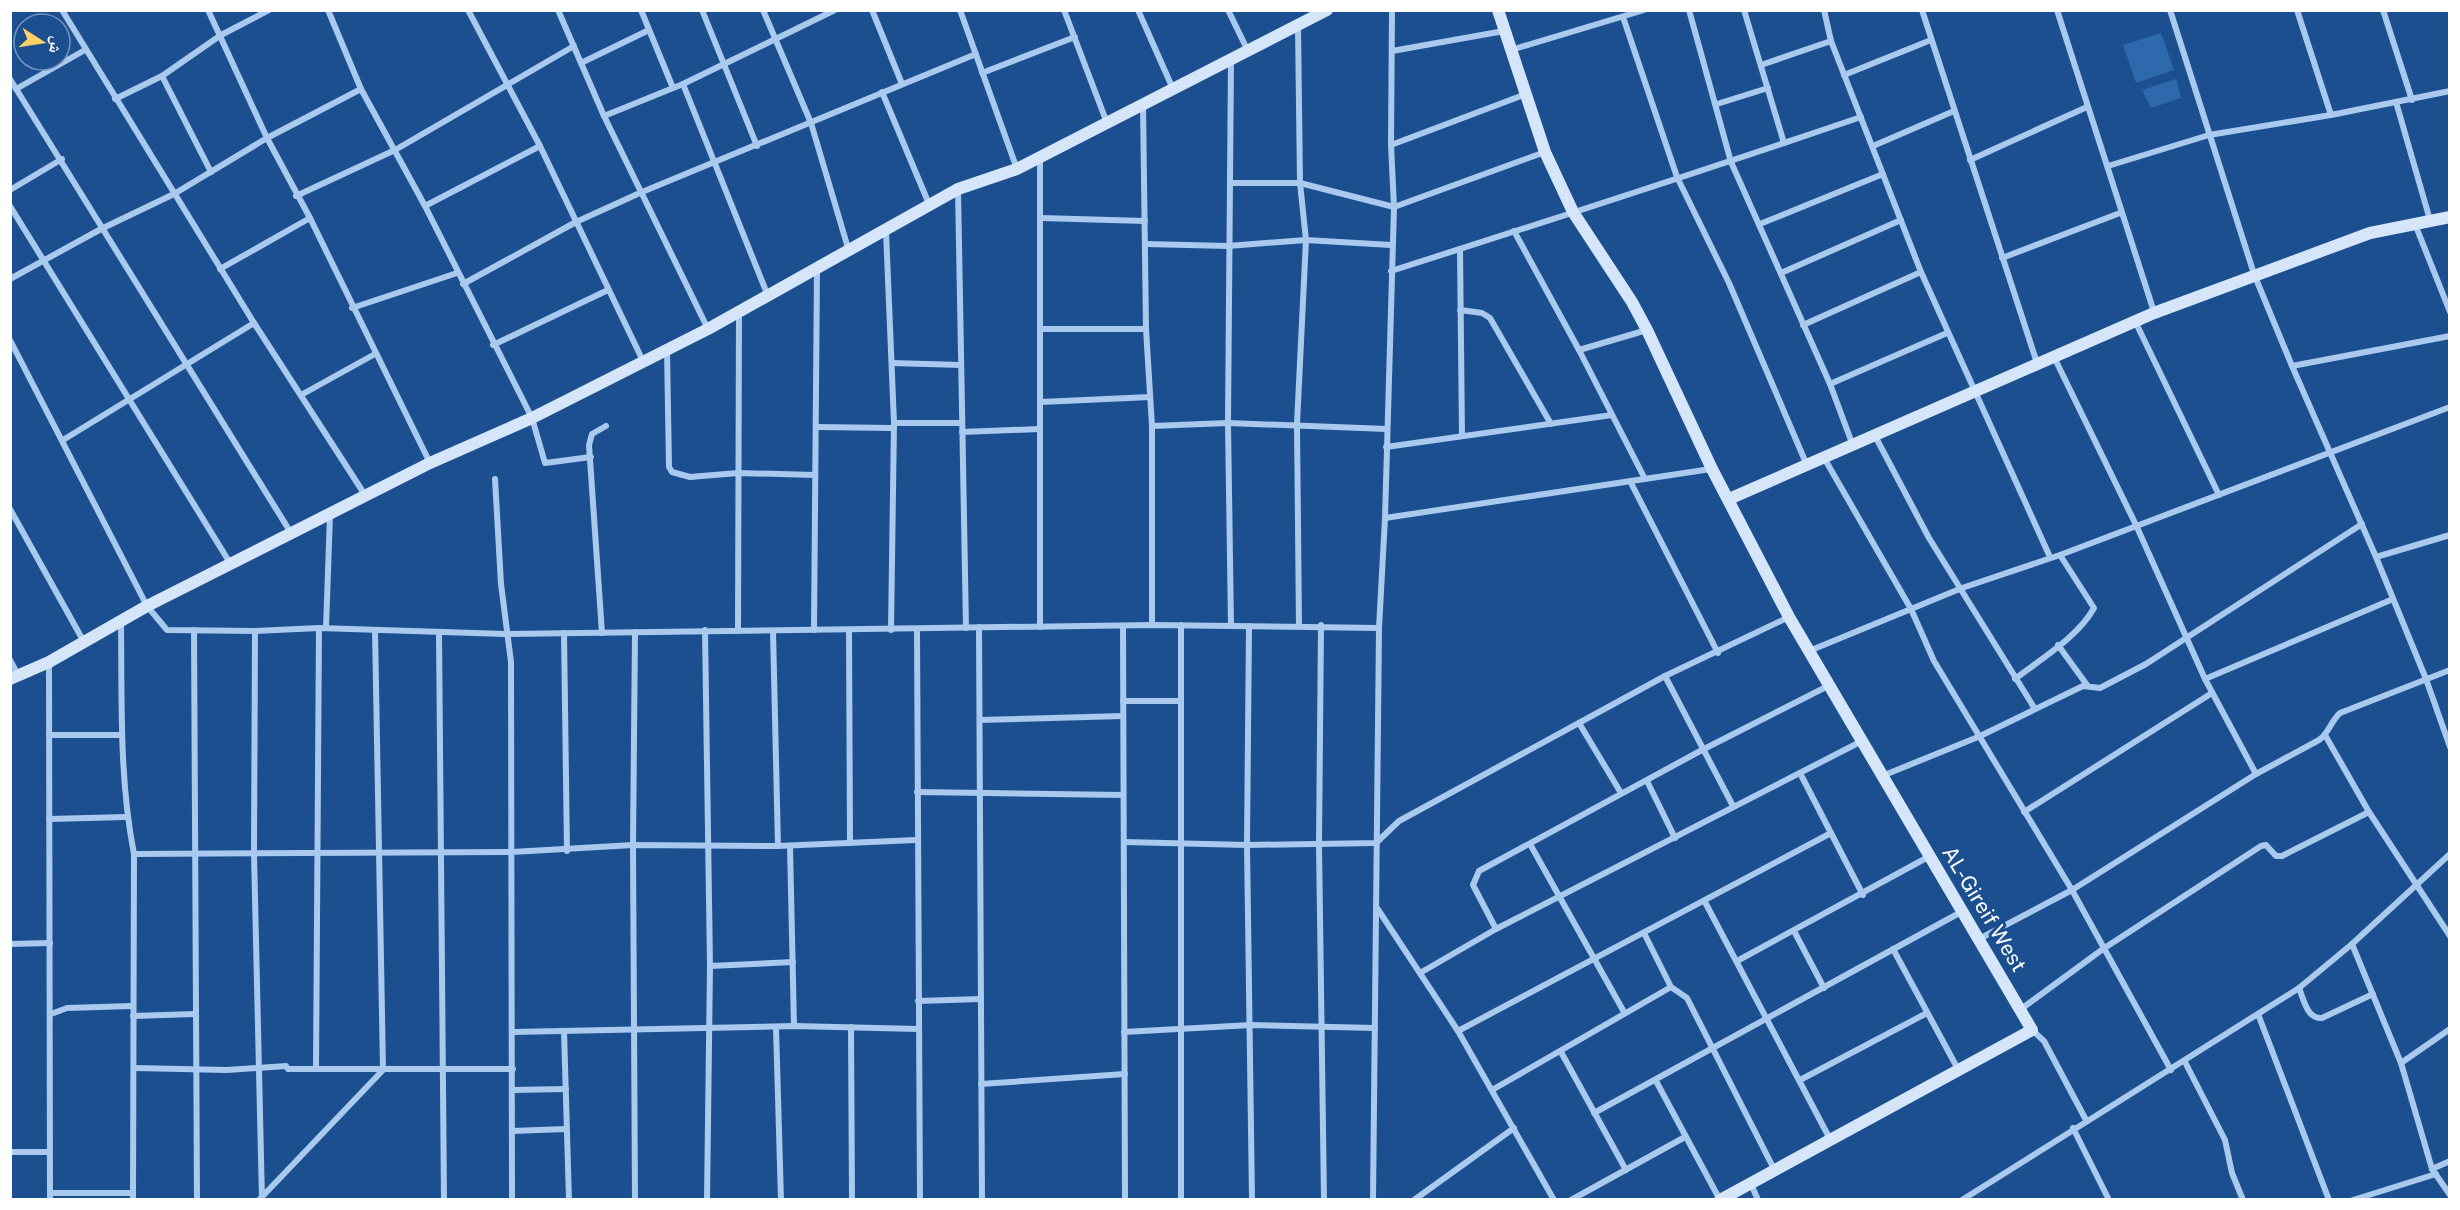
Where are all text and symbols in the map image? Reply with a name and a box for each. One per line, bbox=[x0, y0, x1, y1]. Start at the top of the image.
north arrow bbox=[12, 12, 72, 72]
text: ش bbox=[45, 35, 67, 55]
street label: AL-Gireif West bbox=[1937, 841, 2032, 976]

